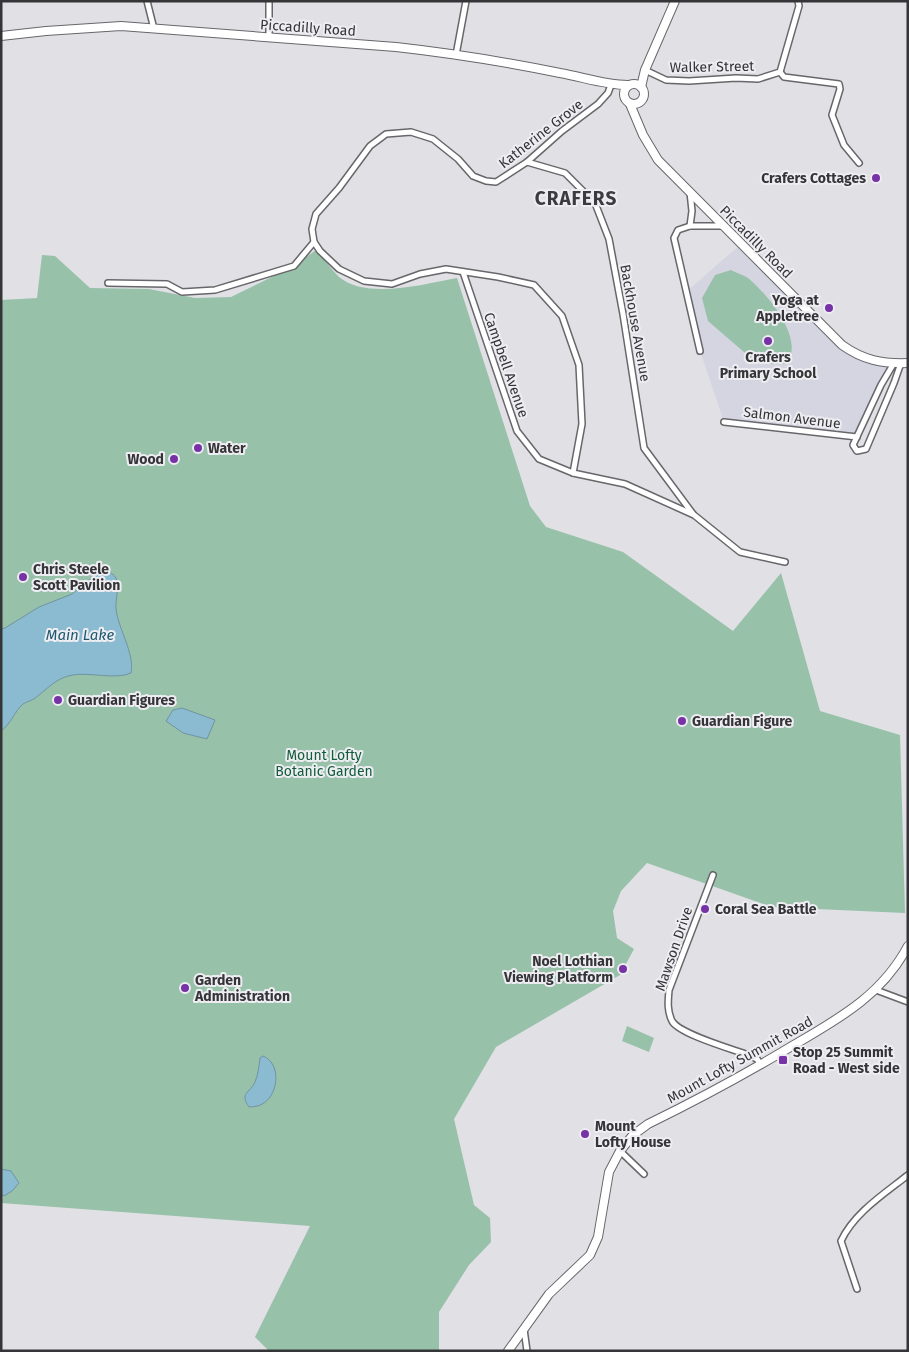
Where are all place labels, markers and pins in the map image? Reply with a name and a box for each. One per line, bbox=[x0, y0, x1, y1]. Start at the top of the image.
place label: Crafers Cottages bbox=[761, 170, 866, 187]
marker: Crafers Cottages bbox=[870, 172, 882, 184]
place label: Yoga at Appletree bbox=[755, 292, 820, 325]
marker: Yoga at Appletree bbox=[823, 302, 835, 314]
marker: Crafers Primary School bbox=[762, 335, 774, 347]
place label: Crafers Primary School bbox=[720, 349, 817, 382]
place label: Water bbox=[208, 440, 246, 457]
marker: Water bbox=[192, 442, 204, 454]
place label: Wood bbox=[128, 451, 164, 468]
marker: Wood bbox=[168, 453, 180, 465]
place label: Chris Steele Scott Pavilion bbox=[33, 561, 120, 594]
marker: Chris Steele Scott Pavilion bbox=[17, 571, 29, 583]
place label: Guardian Figures bbox=[68, 692, 175, 709]
marker: Guardian Figures bbox=[52, 694, 64, 706]
place label: Guardian Figure bbox=[692, 713, 792, 730]
marker: Guardian Figure bbox=[676, 715, 688, 727]
place label: Coral Sea Battle bbox=[715, 901, 817, 918]
marker: Coral Sea Battle bbox=[699, 903, 711, 915]
place label: Noel Lothian Viewing Platform bbox=[503, 953, 613, 986]
marker: Noel Lothian Viewing Platform bbox=[617, 963, 629, 975]
place label: Garden Administration bbox=[194, 972, 290, 1005]
marker: Garden Administration bbox=[179, 982, 191, 994]
place label: Stop 25 Summit Road - West side bbox=[793, 1044, 900, 1077]
marker: Stop 25 Summit Road - West side bbox=[777, 1054, 789, 1066]
place label: Mount Lofty House bbox=[595, 1118, 671, 1151]
marker: Mount Lofty House bbox=[579, 1128, 591, 1140]

